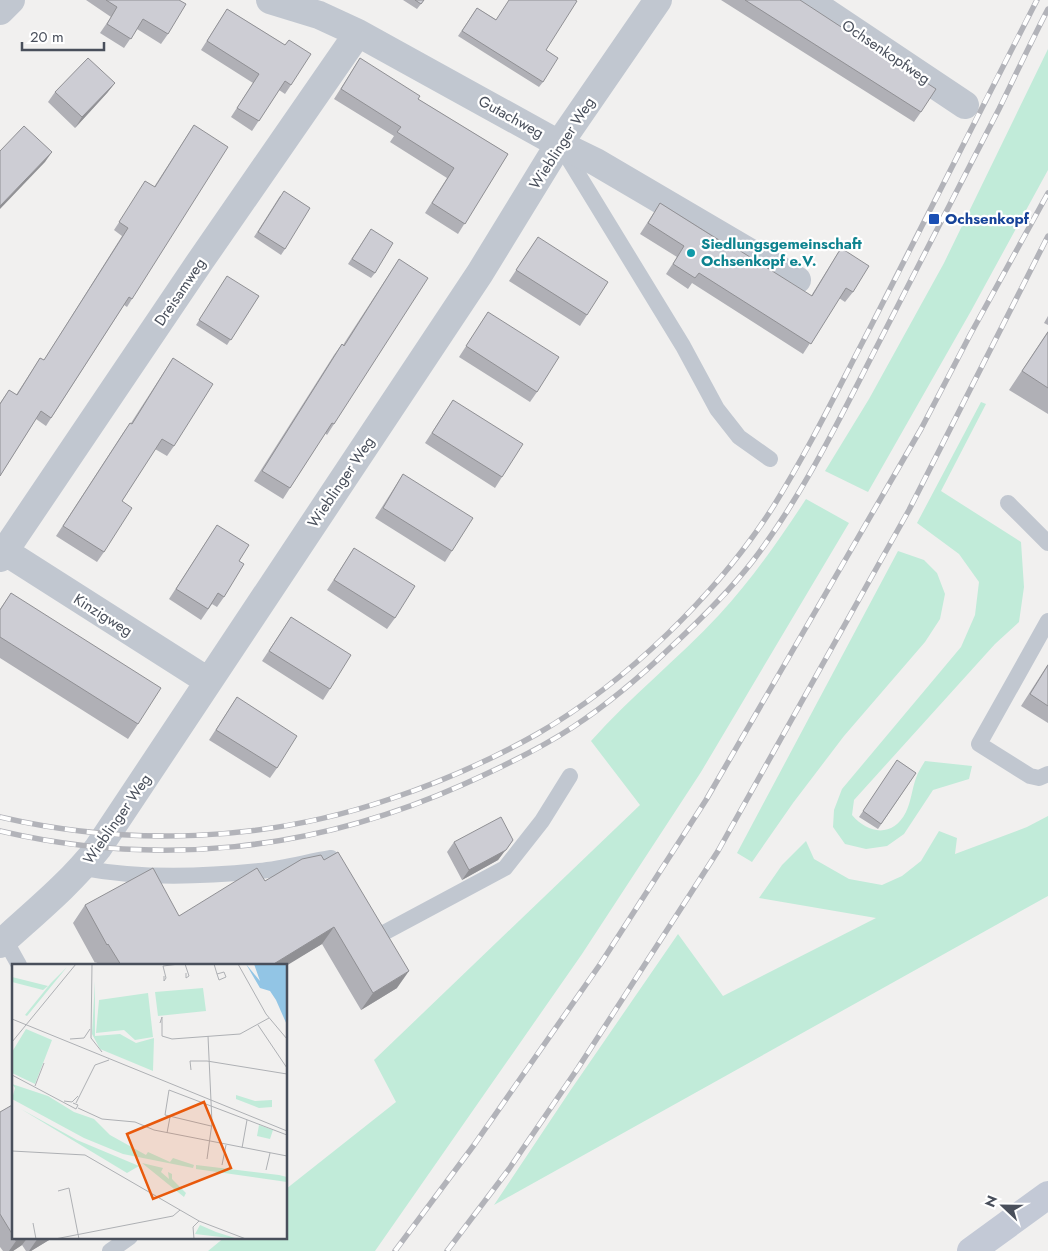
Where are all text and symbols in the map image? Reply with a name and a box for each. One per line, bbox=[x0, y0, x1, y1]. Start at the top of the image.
street label: Ochsenkopfweg bbox=[837, 14, 935, 90]
scale bar bbox=[22, 20, 105, 52]
text: 20 m bbox=[30, 26, 64, 48]
street label: Gutachweg bbox=[474, 90, 548, 144]
street label: Wieblinger Weg bbox=[524, 93, 600, 193]
place label: Ochsenkopf bbox=[945, 208, 1030, 230]
marker: Ochsenkopf bbox=[927, 212, 941, 226]
place label: Siedlungsgemeinschaft Ochsenkopf e.V. bbox=[701, 233, 862, 272]
marker: Siedlungsgemeinschaft Ochsenkopf e.V. bbox=[685, 247, 697, 259]
street label: Dreisamweg bbox=[149, 254, 211, 330]
street label: Wieblinger Weg bbox=[302, 432, 380, 532]
street label: Kinzigweg bbox=[69, 588, 137, 642]
street label: Wieblinger Weg bbox=[78, 769, 156, 869]
inset map bbox=[12, 964, 288, 1238]
north arrow bbox=[978, 1181, 1028, 1231]
text: N bbox=[980, 1192, 1002, 1210]

